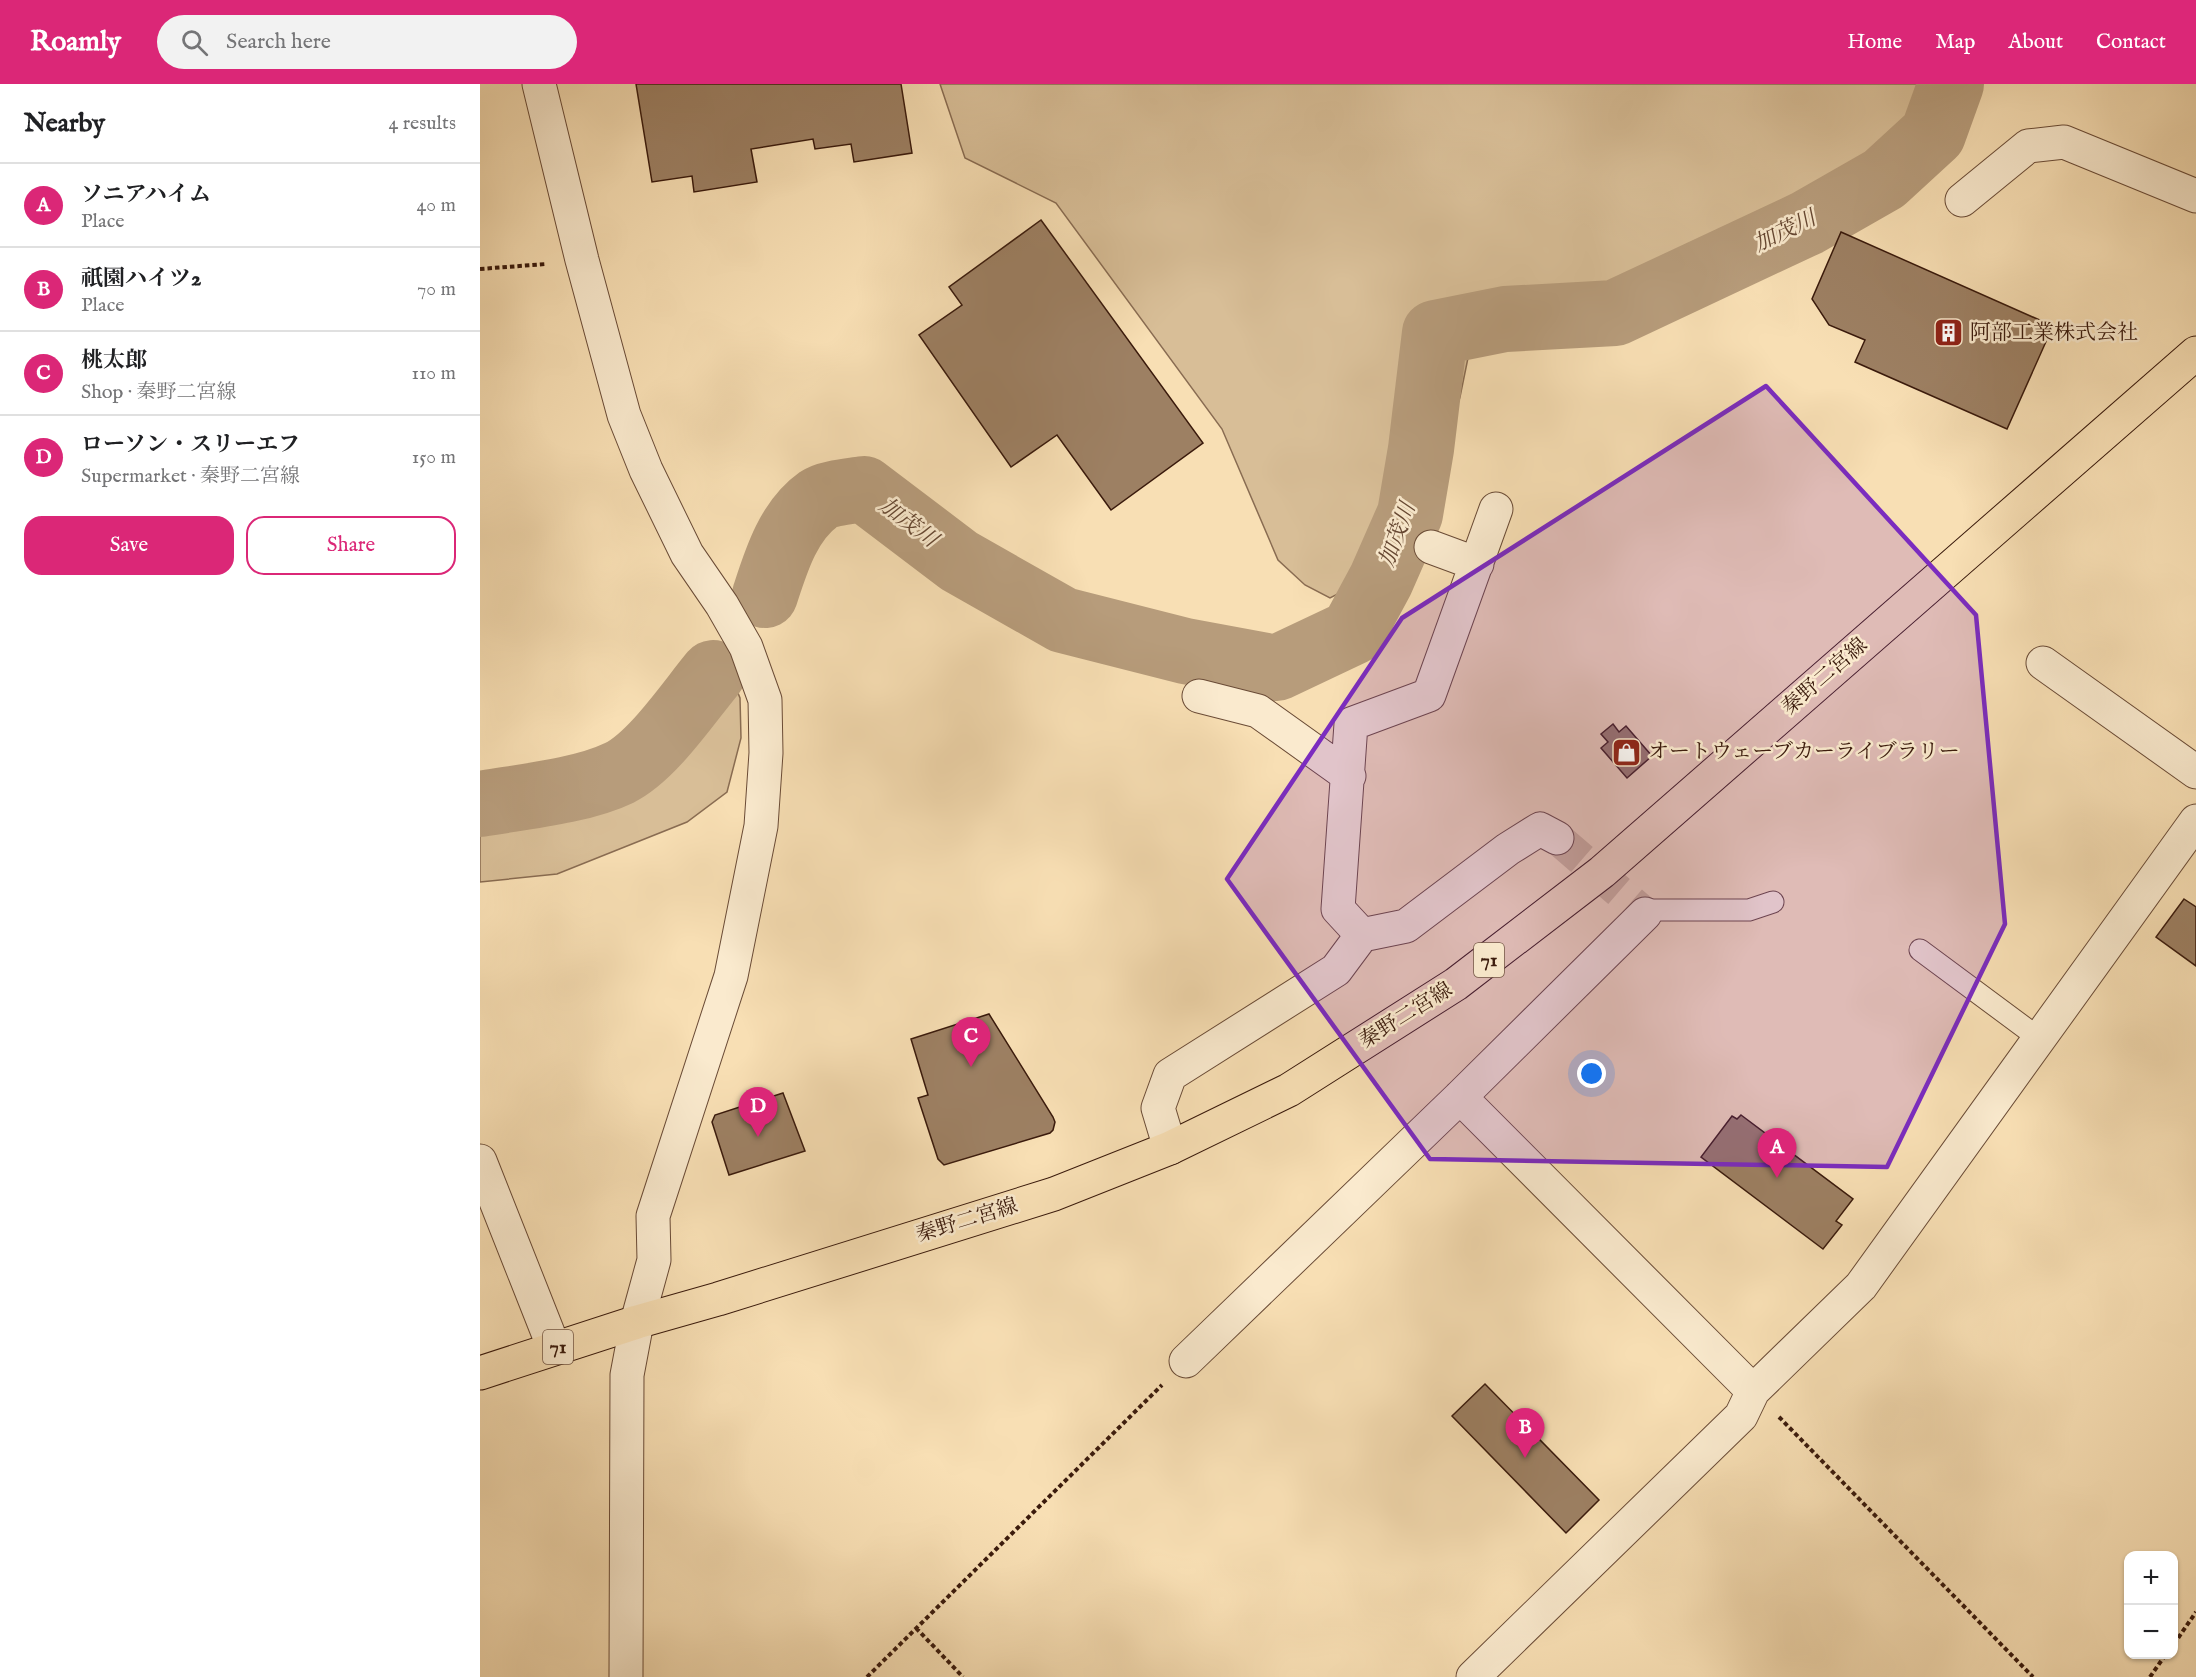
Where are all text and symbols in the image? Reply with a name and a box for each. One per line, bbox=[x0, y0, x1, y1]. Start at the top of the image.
search box bbox=[157, 15, 577, 69]
text: Roamly bbox=[30, 25, 121, 60]
icon: search bbox=[178, 26, 211, 59]
text: Search here bbox=[226, 28, 331, 56]
text: Home bbox=[1847, 29, 1902, 56]
text: Map bbox=[1935, 29, 1975, 56]
text: About bbox=[2008, 29, 2063, 56]
text: Contact bbox=[2096, 29, 2166, 56]
text: Nearby bbox=[24, 107, 105, 140]
text: 4 results bbox=[389, 111, 456, 136]
text: ソニアハイム bbox=[81, 181, 211, 209]
text: A bbox=[37, 193, 50, 218]
text: 40 m bbox=[417, 193, 456, 218]
water label: 加茂川 bbox=[1749, 204, 1823, 259]
text: Place bbox=[81, 209, 124, 234]
text: 祇園ハイツ2 bbox=[81, 265, 201, 293]
text: B bbox=[37, 277, 50, 302]
text: 70 m bbox=[417, 277, 456, 302]
text: Place bbox=[81, 293, 124, 318]
building icon: 阿部工業株式会社 bbox=[1933, 317, 1965, 349]
place label: 阿部工業株式会社 bbox=[1970, 320, 2138, 347]
text: 桃太郎 bbox=[81, 347, 147, 375]
text: C bbox=[36, 361, 51, 386]
text: 110 m bbox=[412, 361, 456, 386]
text: Shop · 秦野二宮線 bbox=[81, 380, 237, 405]
text: ローソン・スリーエフ bbox=[81, 431, 300, 459]
text: D bbox=[35, 445, 52, 470]
text: 150 m bbox=[412, 445, 456, 470]
text: Supermarket · 秦野二宮線 bbox=[81, 464, 300, 489]
water label: 加茂川 bbox=[873, 492, 944, 555]
water label: 加茂川 bbox=[1374, 497, 1423, 571]
button: Save bbox=[24, 516, 234, 575]
button: Share bbox=[246, 516, 456, 575]
street label: 秦野二宮線 bbox=[1777, 632, 1873, 722]
shop icon: オートウェーブカーライブラリー bbox=[1611, 736, 1643, 768]
place label: オートウェーブカーライブラリー bbox=[1648, 739, 1960, 766]
road number: 71 bbox=[1474, 943, 1504, 977]
street label: 秦野二宮線 bbox=[1354, 977, 1458, 1055]
pin: C bbox=[952, 1018, 990, 1067]
your location bbox=[1577, 1059, 1606, 1088]
pin: D bbox=[738, 1088, 778, 1137]
pin: A bbox=[1758, 1128, 1796, 1178]
street label: 秦野二宮線 bbox=[913, 1193, 1021, 1249]
road number: 71 bbox=[543, 1330, 573, 1364]
pin: B bbox=[1506, 1408, 1544, 1458]
map controls bbox=[2124, 1551, 2178, 1659]
button: + bbox=[2124, 1551, 2178, 1605]
button: − bbox=[2124, 1605, 2178, 1659]

